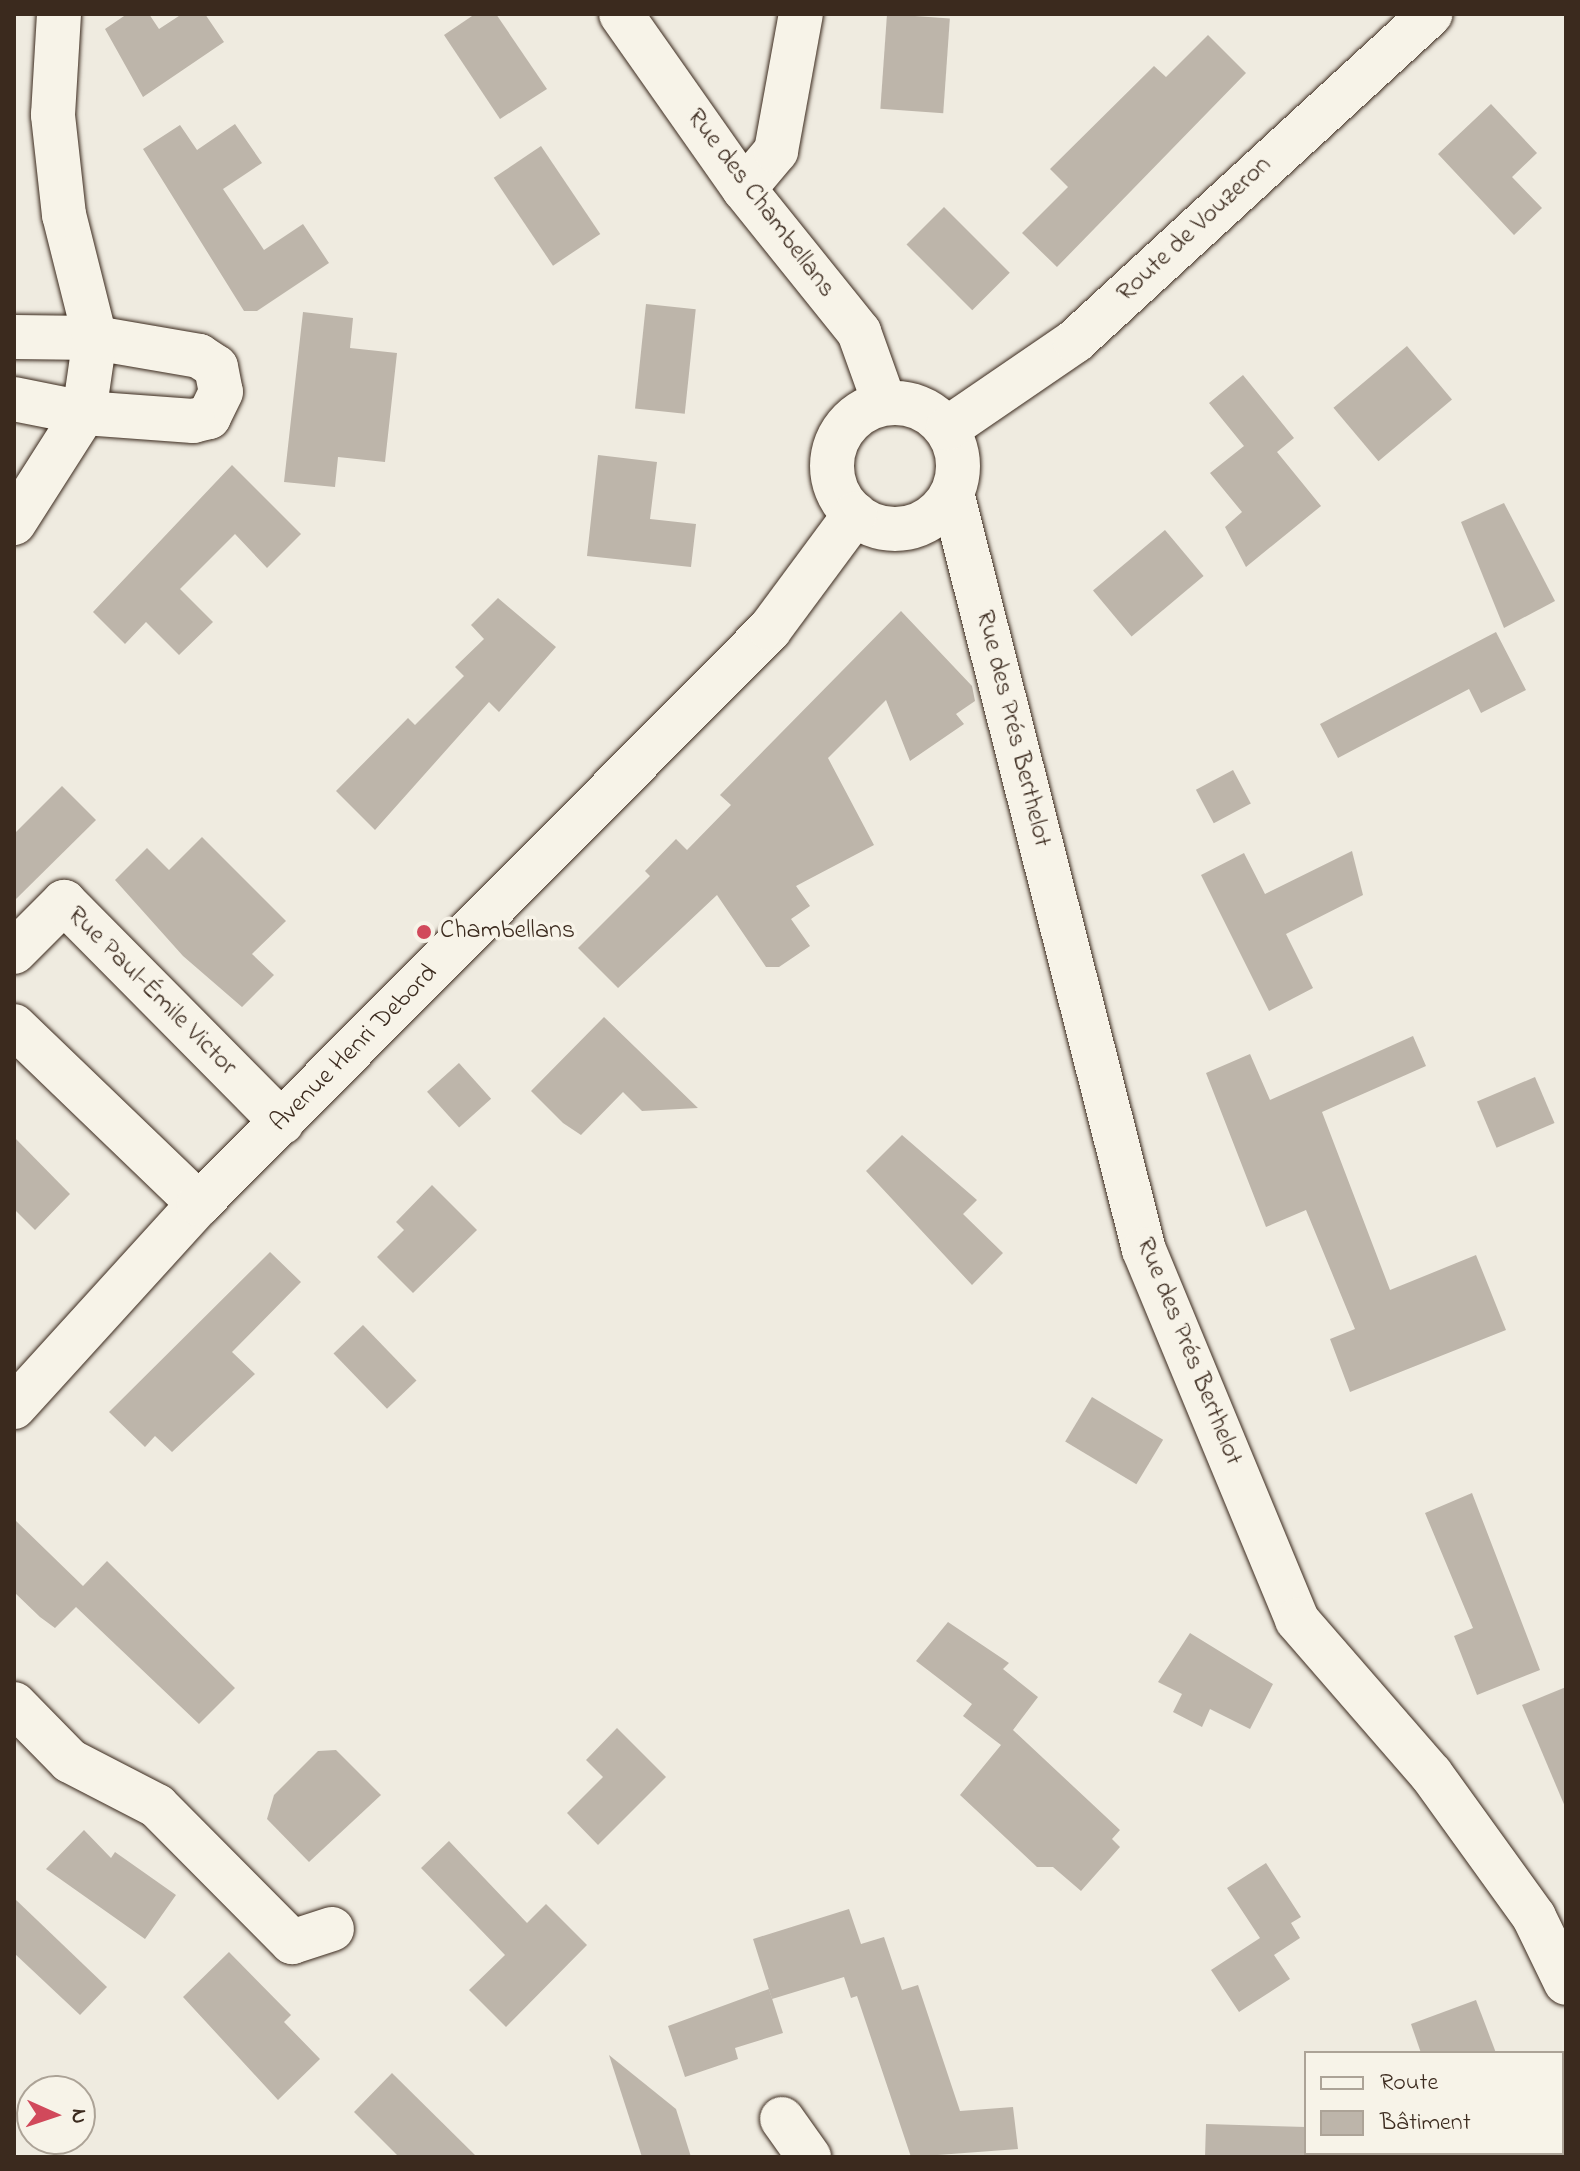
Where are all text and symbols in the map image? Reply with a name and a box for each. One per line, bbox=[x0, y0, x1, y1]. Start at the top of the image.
street label: Rue des Chambellans bbox=[679, 103, 841, 305]
street label: Route de Vouzeron bbox=[1111, 150, 1279, 310]
street label: Rue des Prés Berthelot bbox=[967, 607, 1057, 851]
street label: Rue Paul-Émile Victor bbox=[60, 901, 242, 1083]
place label: Chambellans bbox=[440, 916, 575, 948]
marker: Chambellans bbox=[415, 923, 433, 941]
street label: Avenue Henri Debord bbox=[265, 959, 445, 1139]
street label: Rue des Prés Berthelot bbox=[1128, 1234, 1248, 1470]
legend bbox=[1304, 2051, 1564, 2155]
text: Route bbox=[1380, 2066, 1438, 2101]
north arrow bbox=[16, 2075, 96, 2155]
text: Bâtiment bbox=[1380, 2106, 1471, 2141]
text: N bbox=[62, 2108, 94, 2124]

